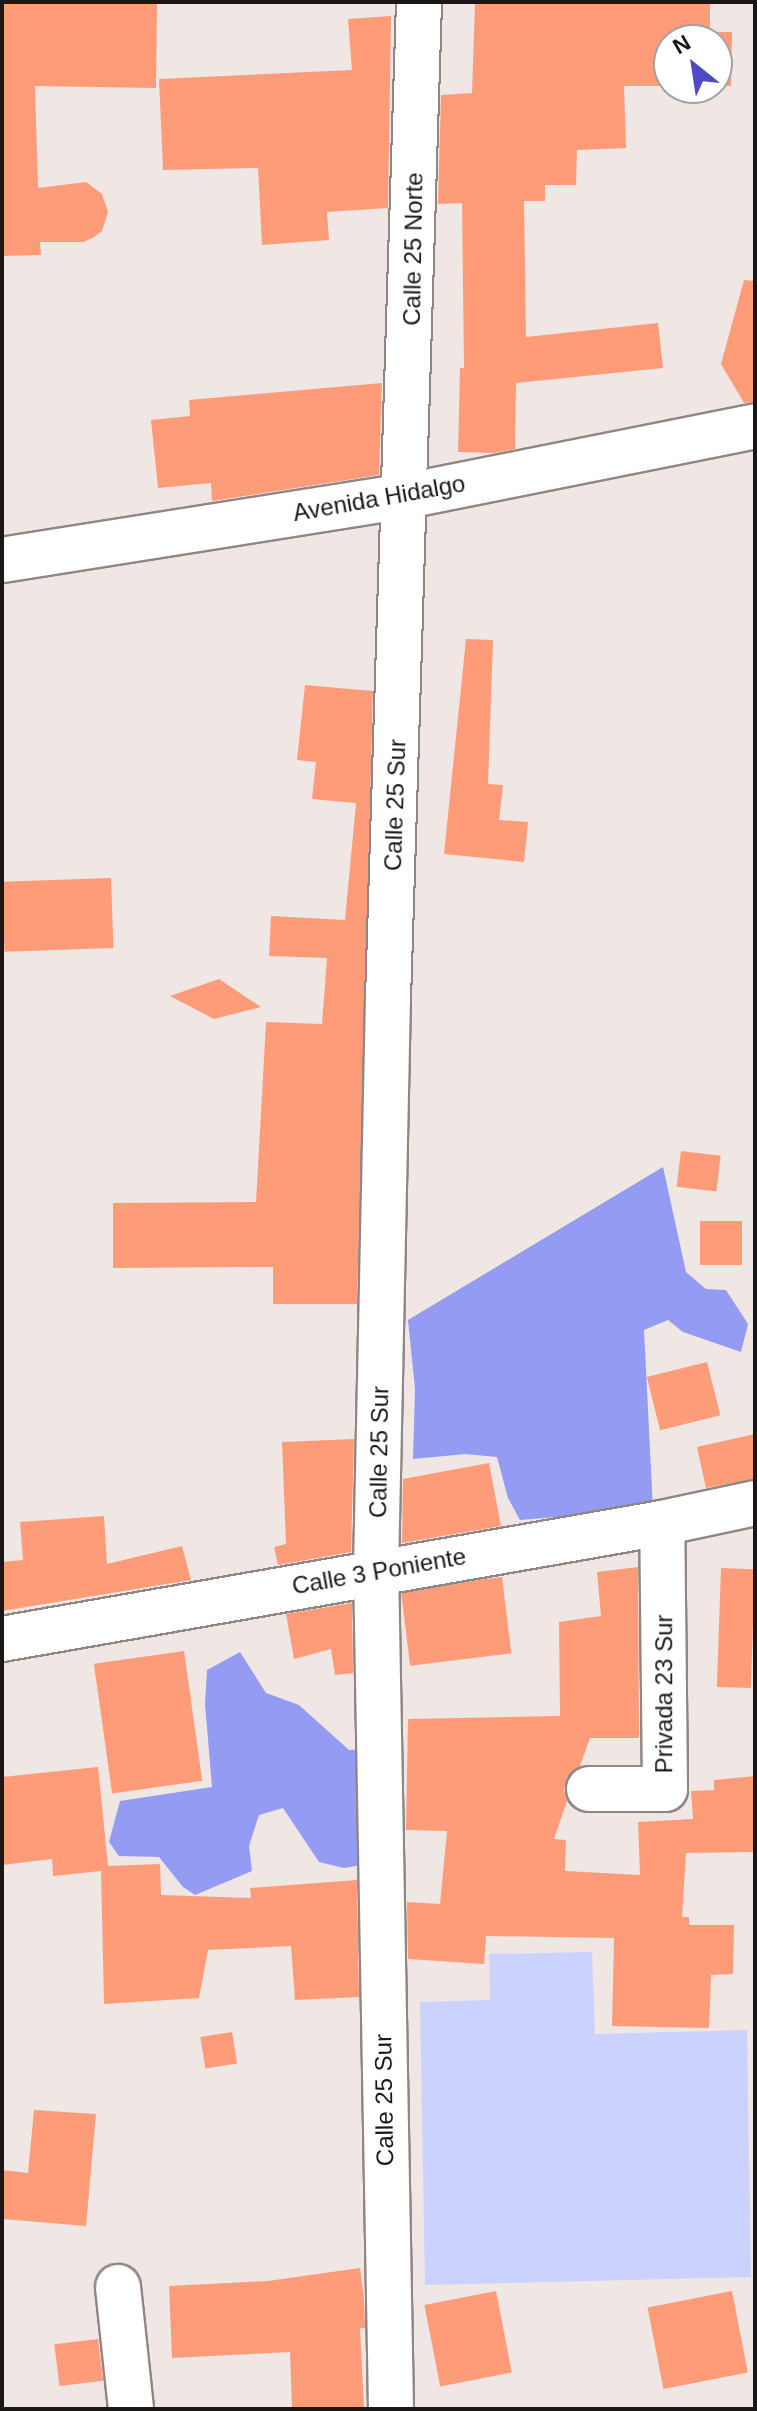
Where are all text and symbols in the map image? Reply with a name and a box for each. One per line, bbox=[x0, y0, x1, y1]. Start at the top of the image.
north arrow bbox=[653, 24, 733, 104]
text: N bbox=[669, 30, 695, 59]
street label: Calle 25 Norte bbox=[397, 172, 429, 326]
street label: Avenida Hidalgo bbox=[291, 469, 467, 527]
street label: Calle 25 Sur bbox=[378, 739, 412, 871]
street label: Calle 25 Sur bbox=[363, 1386, 395, 1518]
street label: Calle 3 Poniente bbox=[290, 1542, 468, 1600]
street label: Privada 23 Sur bbox=[650, 1615, 678, 1773]
street label: Calle 25 Sur bbox=[368, 2034, 400, 2166]

